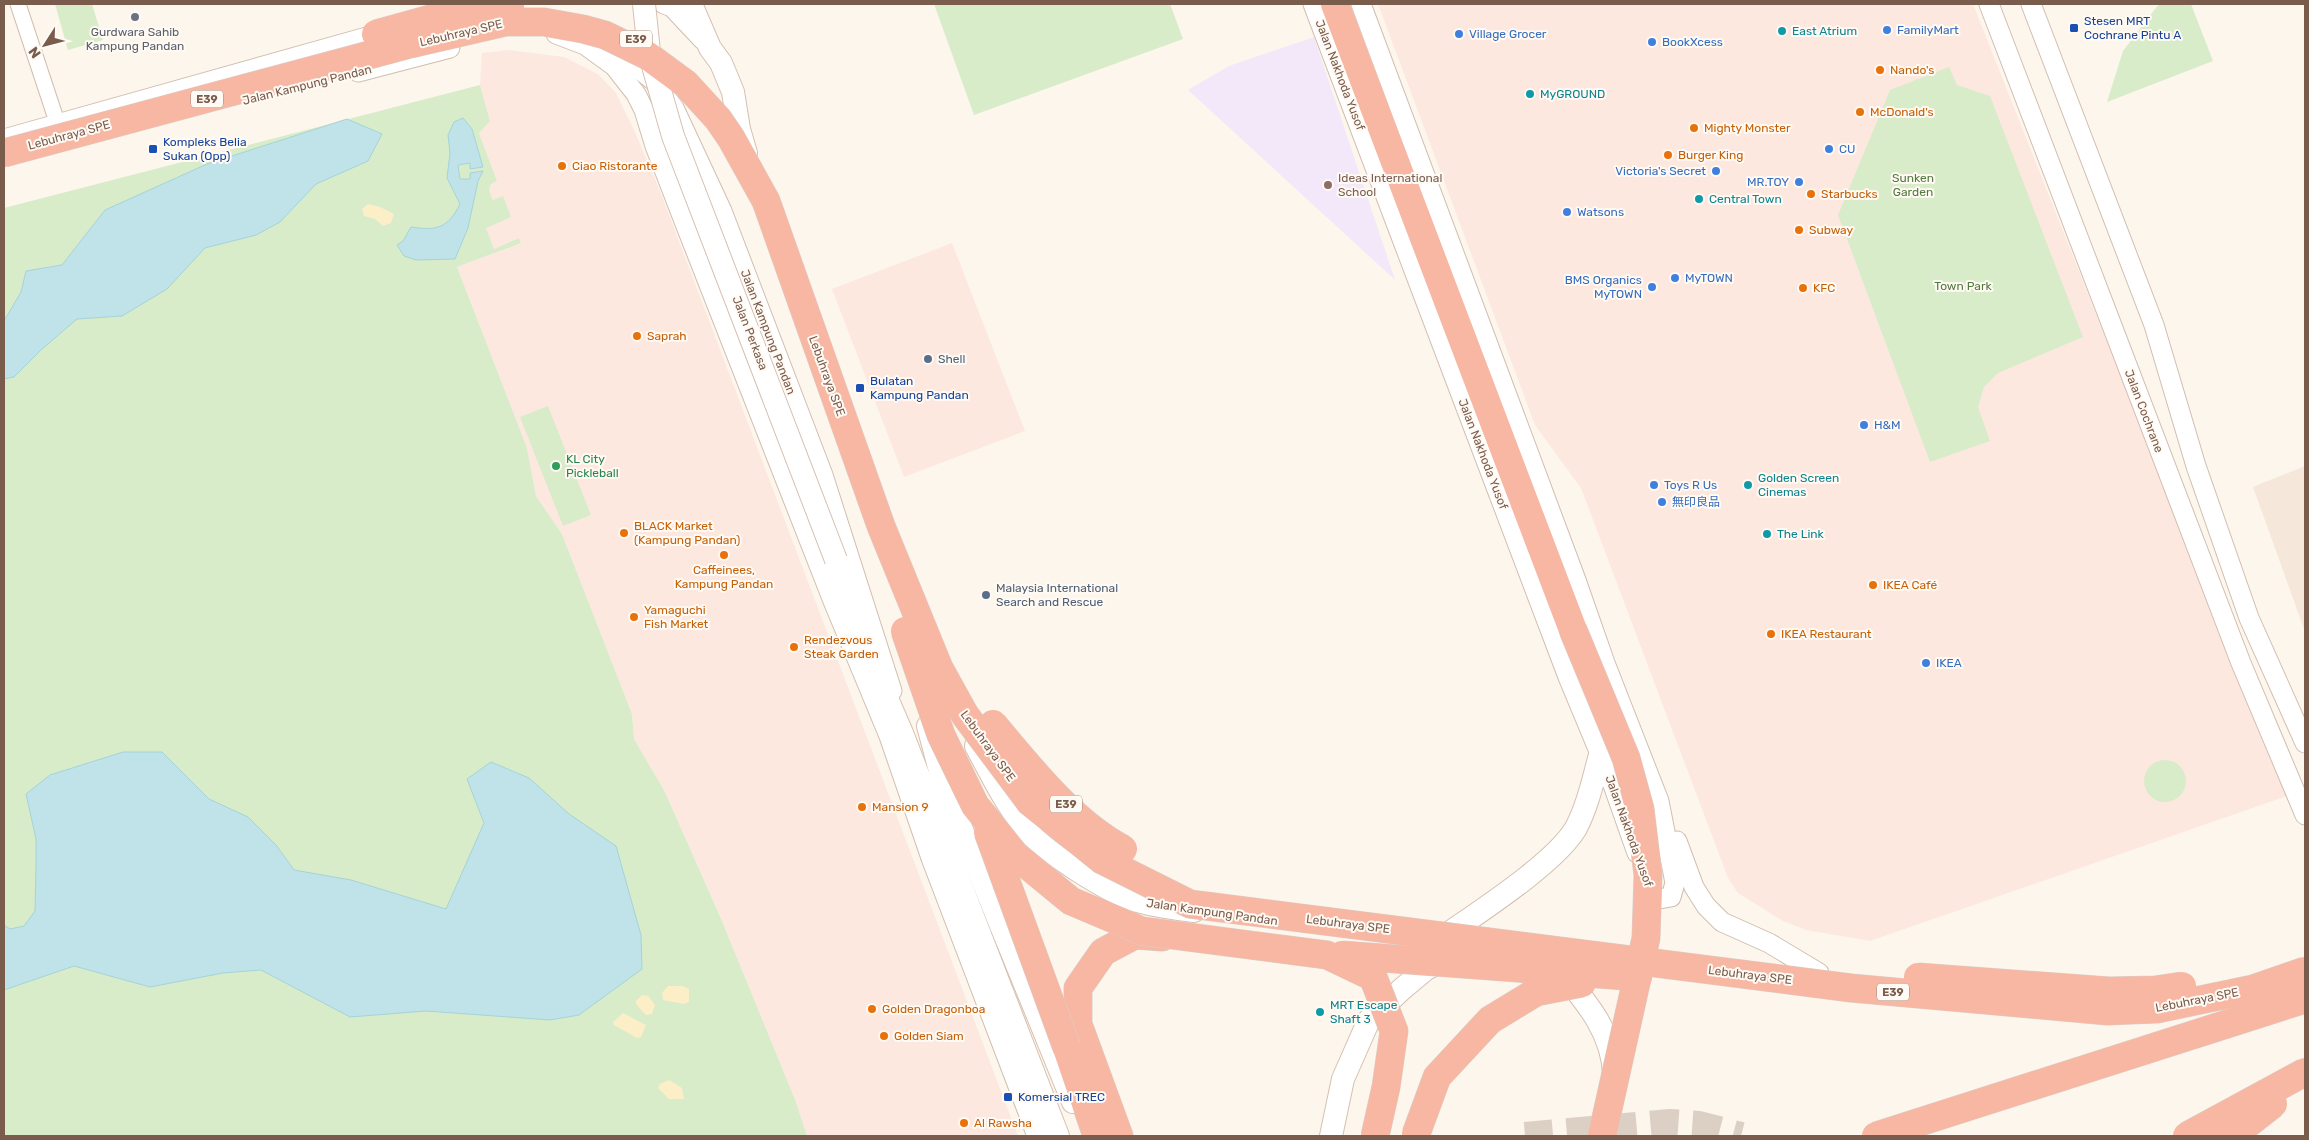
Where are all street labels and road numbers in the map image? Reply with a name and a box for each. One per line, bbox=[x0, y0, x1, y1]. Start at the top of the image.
street label: Lebuhraya SPE bbox=[418, 17, 504, 49]
street label: Jalan Nakhoda Yusof bbox=[1312, 18, 1368, 133]
road number: E39 bbox=[620, 30, 652, 48]
street label: Jalan Kampung Pandan bbox=[241, 62, 373, 108]
road number: E39 bbox=[191, 90, 223, 108]
street label: Lebuhraya SPE bbox=[26, 117, 112, 153]
street label: Jalan Kampung Pandan bbox=[738, 268, 798, 396]
street label: Jalan Perkasa bbox=[729, 294, 771, 372]
street label: Lebuhraya SPE bbox=[806, 334, 848, 418]
street label: Jalan Cochrane bbox=[2122, 367, 2166, 455]
street label: Jalan Nakhoda Yusof bbox=[1455, 397, 1511, 512]
street label: Lebuhraya SPE bbox=[958, 708, 1018, 784]
street label: Jalan Nakhoda Yusof bbox=[1602, 773, 1656, 889]
road number: E39 bbox=[1050, 796, 1082, 812]
street label: Jalan Kampung Pandan bbox=[1145, 896, 1279, 928]
street label: Lebuhraya SPE bbox=[1305, 912, 1391, 936]
street label: Lebuhraya SPE bbox=[1707, 963, 1793, 987]
road number: E39 bbox=[1877, 984, 1909, 1000]
street label: Lebuhraya SPE bbox=[2154, 985, 2240, 1015]

